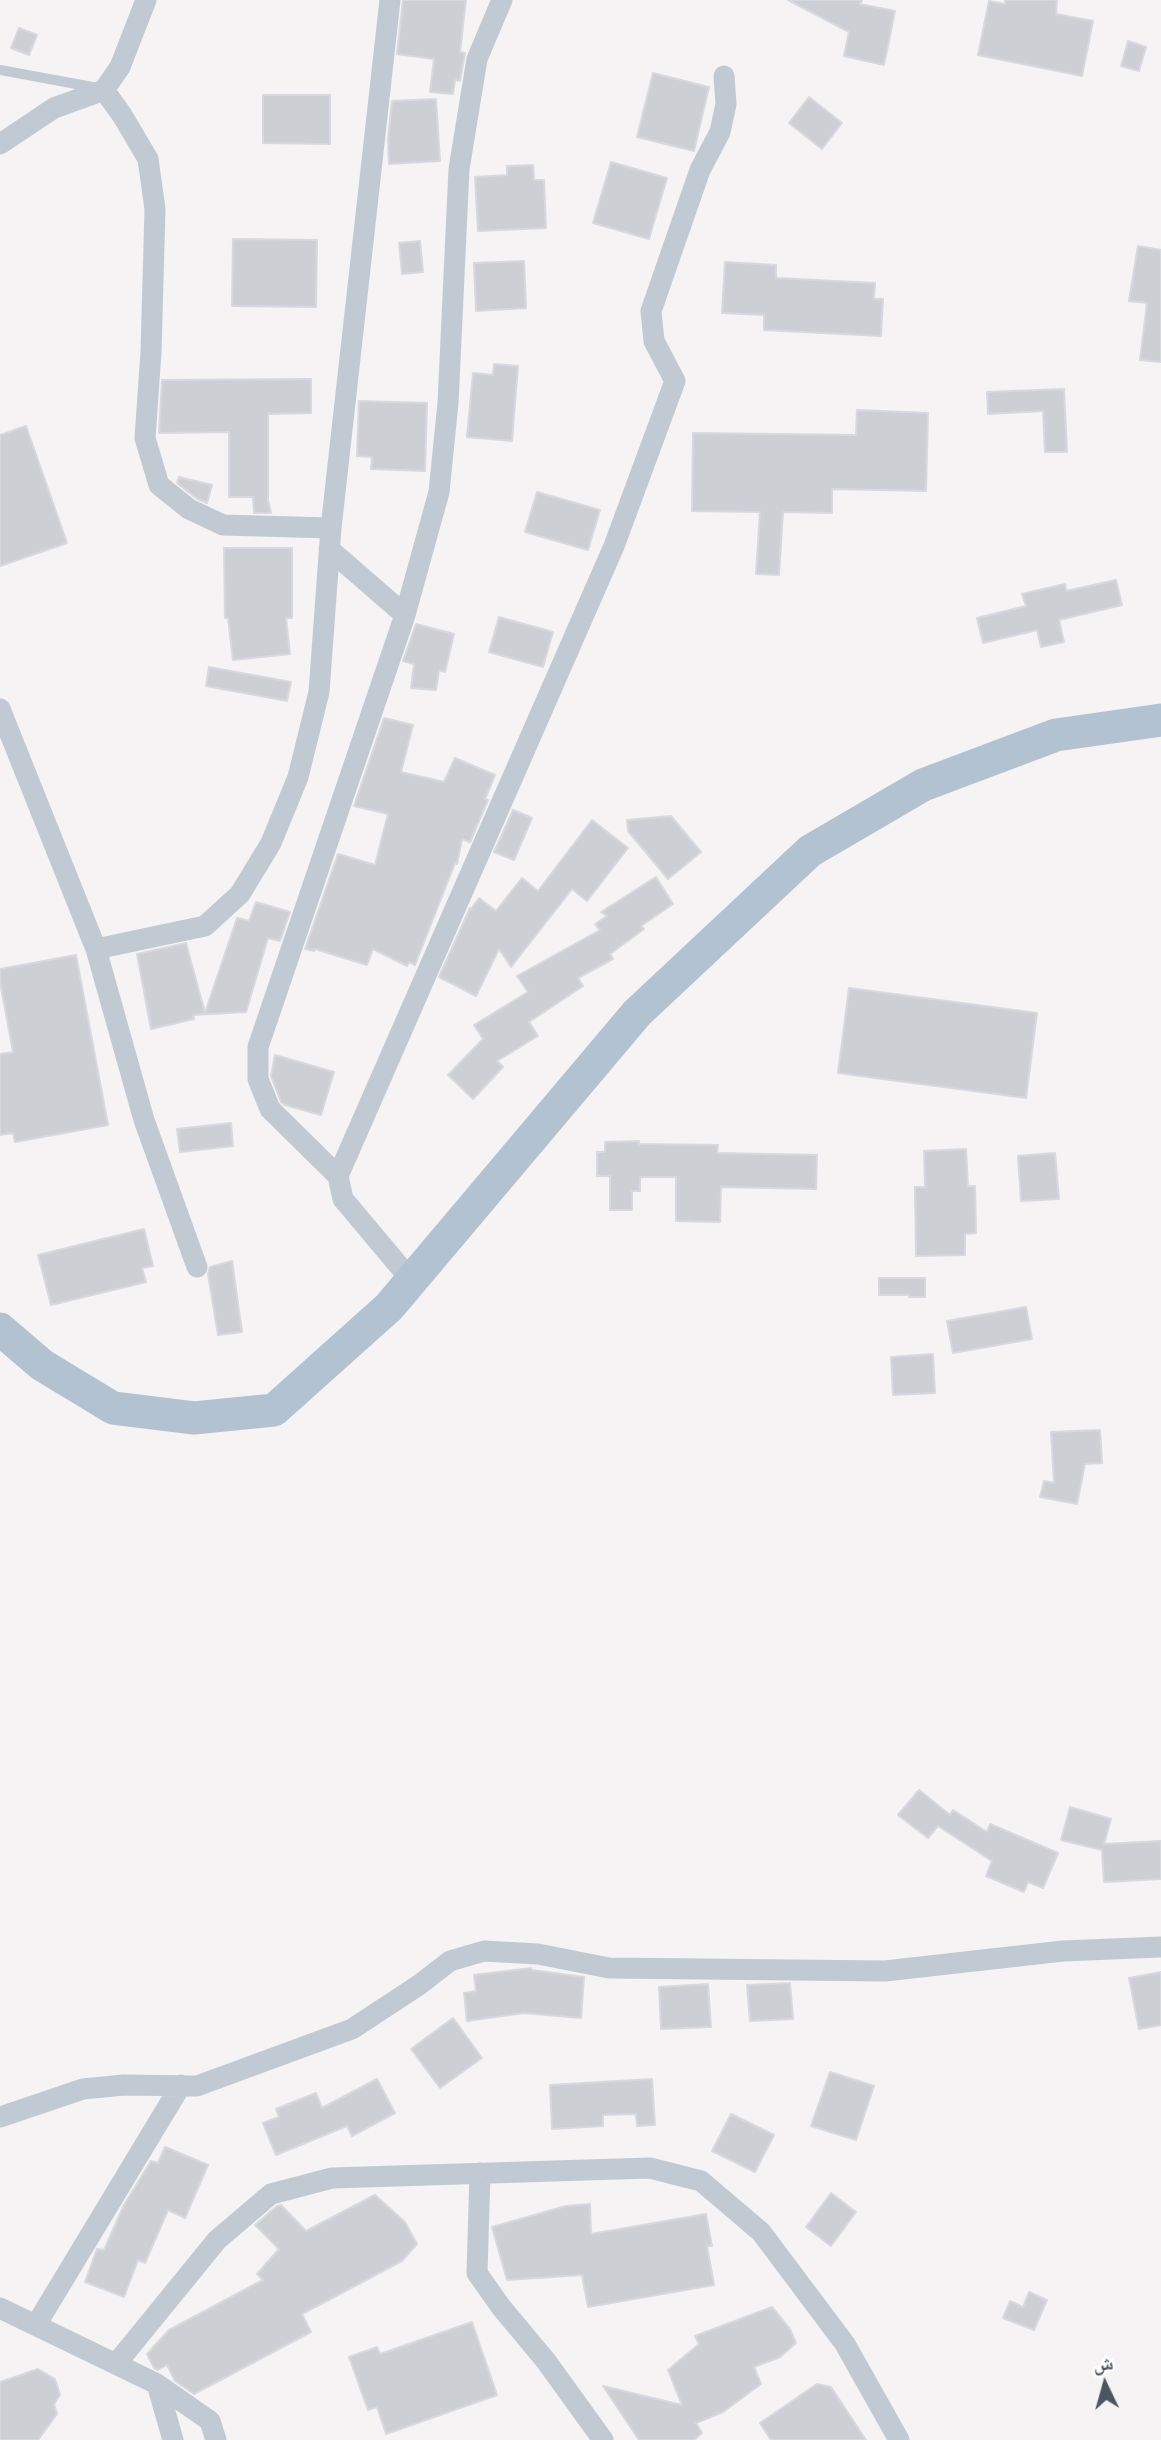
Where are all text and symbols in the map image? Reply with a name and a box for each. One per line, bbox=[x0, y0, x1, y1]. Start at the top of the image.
north arrow bbox=[1070, 2349, 1140, 2419]
text: ش bbox=[1092, 2350, 1114, 2375]

